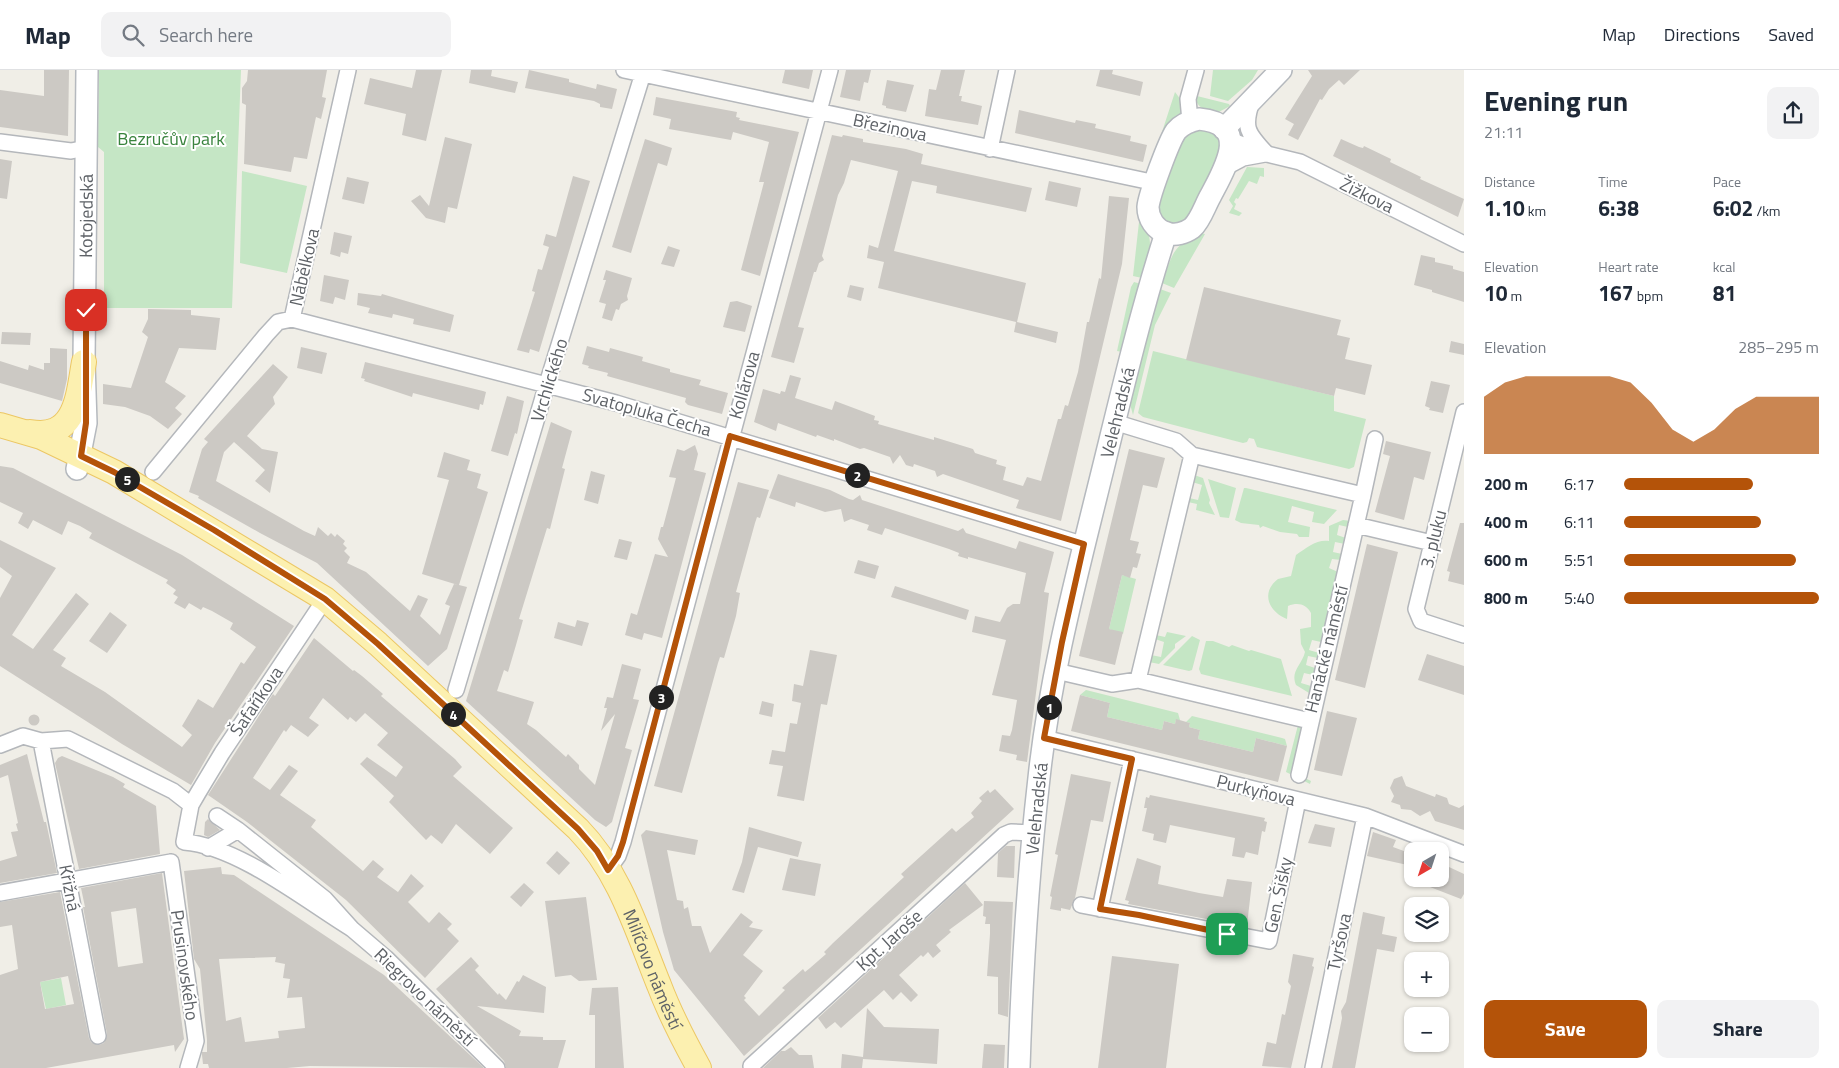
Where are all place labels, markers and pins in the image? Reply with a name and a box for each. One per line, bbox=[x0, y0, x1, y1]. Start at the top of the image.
pin bbox=[65, 289, 107, 331]
pin: 2 bbox=[844, 462, 870, 488]
pin: 5 bbox=[114, 466, 140, 492]
pin: 3 bbox=[648, 684, 674, 710]
pin: 1 bbox=[1036, 694, 1062, 720]
pin: 4 bbox=[440, 702, 466, 726]
pin bbox=[1206, 913, 1248, 955]

